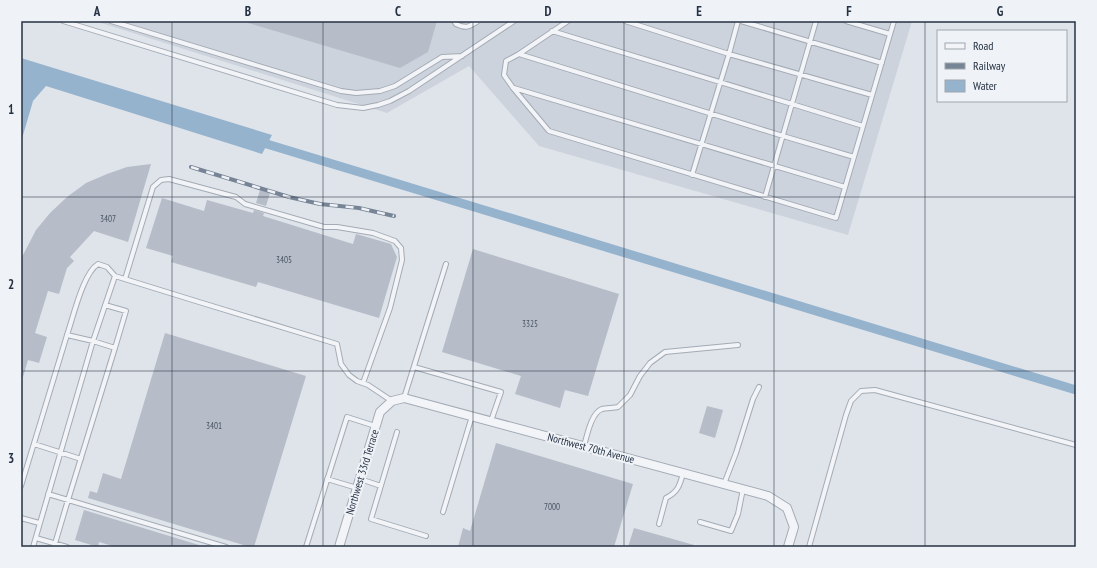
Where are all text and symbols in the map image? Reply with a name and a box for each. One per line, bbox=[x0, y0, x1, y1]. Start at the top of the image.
text: A bbox=[93, 3, 101, 20]
text: B bbox=[245, 3, 251, 20]
text: C bbox=[395, 3, 401, 20]
text: D bbox=[545, 3, 552, 20]
text: E bbox=[696, 3, 702, 20]
text: F bbox=[846, 3, 852, 20]
text: G bbox=[997, 3, 1004, 20]
legend bbox=[937, 30, 1067, 102]
text: Road bbox=[973, 38, 993, 53]
text: Railway bbox=[973, 58, 1006, 73]
text: Water bbox=[973, 78, 998, 93]
text: 1 bbox=[8, 101, 14, 118]
house number: 3407 bbox=[100, 213, 116, 224]
house number: 3405 bbox=[276, 254, 292, 265]
text: 2 bbox=[8, 276, 14, 293]
house number: 3325 bbox=[522, 318, 538, 329]
house number: 3401 bbox=[206, 420, 222, 431]
street label: Northwest 33rd Terrace bbox=[342, 427, 382, 516]
street label: Northwest 70th Avenue bbox=[546, 430, 636, 466]
text: 3 bbox=[8, 450, 14, 467]
house number: 7000 bbox=[544, 501, 560, 512]

